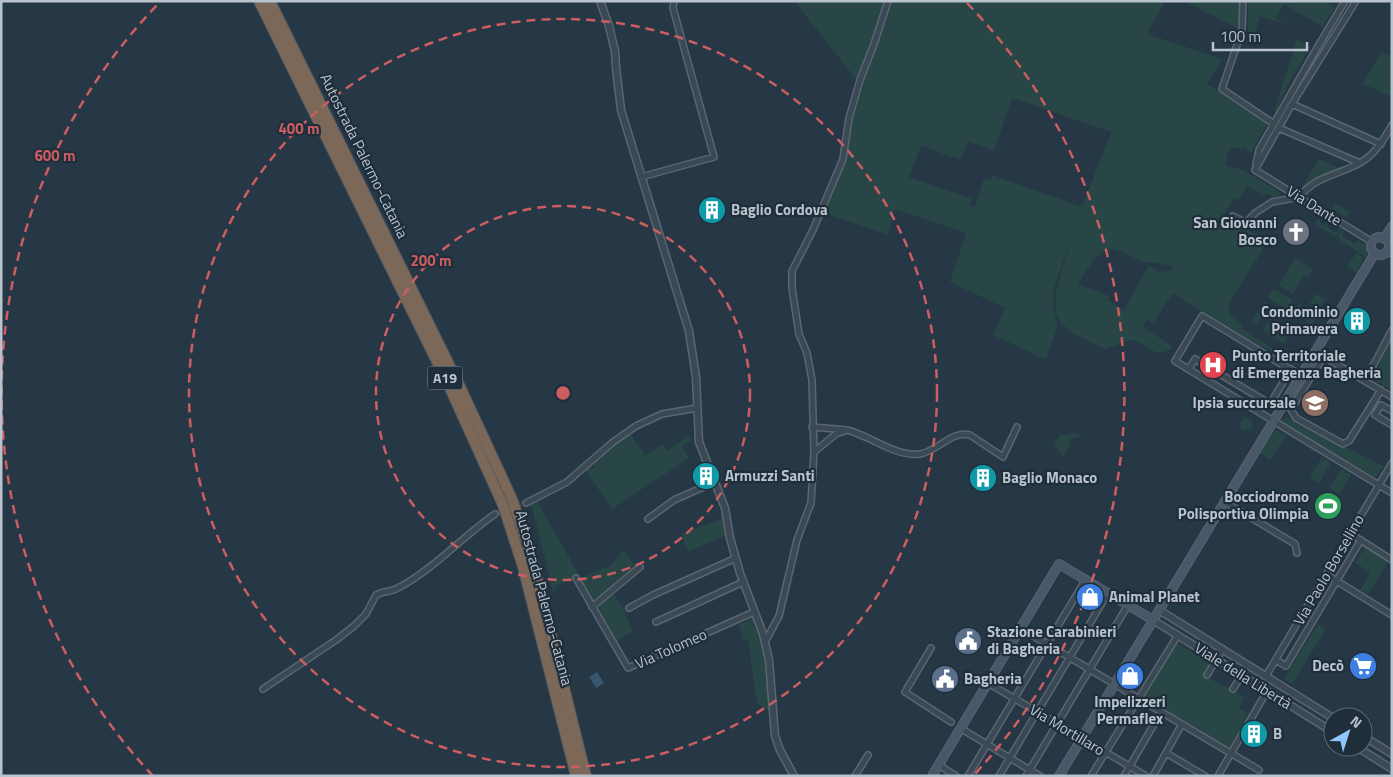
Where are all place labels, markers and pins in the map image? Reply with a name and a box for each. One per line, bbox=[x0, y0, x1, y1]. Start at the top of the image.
building icon: Baglio Cordova bbox=[697, 195, 727, 225]
place label: Baglio Cordova bbox=[731, 198, 828, 221]
place label: San Giovanni Bosco bbox=[1193, 211, 1277, 251]
church icon: San Giovanni Bosco bbox=[1281, 217, 1311, 247]
place label: Condominio Primavera bbox=[1261, 300, 1338, 340]
building icon: Condominio Primavera bbox=[1342, 306, 1372, 336]
place label: Punto Territoriale di Emergenza Bagheria bbox=[1232, 344, 1381, 384]
hospital icon: Punto Territoriale di Emergenza Bagheria bbox=[1198, 350, 1228, 380]
centre of rings bbox=[554, 384, 572, 402]
school or university icon: Ipsia succursale bbox=[1300, 388, 1330, 418]
place label: Ipsia succursale bbox=[1193, 391, 1296, 414]
building icon: Armuzzi Santi bbox=[691, 461, 721, 491]
building icon: Baglio Monaco bbox=[968, 463, 998, 493]
place label: Armuzzi Santi bbox=[725, 464, 815, 487]
place label: Baglio Monaco bbox=[1002, 466, 1097, 489]
place label: Bocciodromo Polisportiva Olimpia bbox=[1178, 485, 1309, 525]
sports icon: Bocciodromo Polisportiva Olimpia bbox=[1313, 491, 1343, 521]
shop icon: Animal Planet bbox=[1075, 582, 1105, 612]
place label: Animal Planet bbox=[1109, 585, 1200, 608]
place label: Stazione Carabinieri di Bagheria bbox=[987, 620, 1116, 660]
public building icon: Stazione Carabinieri di Bagheria bbox=[953, 626, 983, 656]
supermarket icon: Decò bbox=[1348, 651, 1378, 681]
place label: Decò bbox=[1312, 654, 1344, 677]
shop icon: Impelizzeri Permaflex bbox=[1115, 661, 1145, 691]
public building icon: Bagheria bbox=[930, 664, 960, 694]
place label: Bagheria bbox=[964, 667, 1022, 690]
place label: Impelizzeri Permaflex bbox=[1094, 690, 1166, 730]
building icon: B bbox=[1239, 719, 1269, 749]
place label: B bbox=[1273, 722, 1282, 745]

